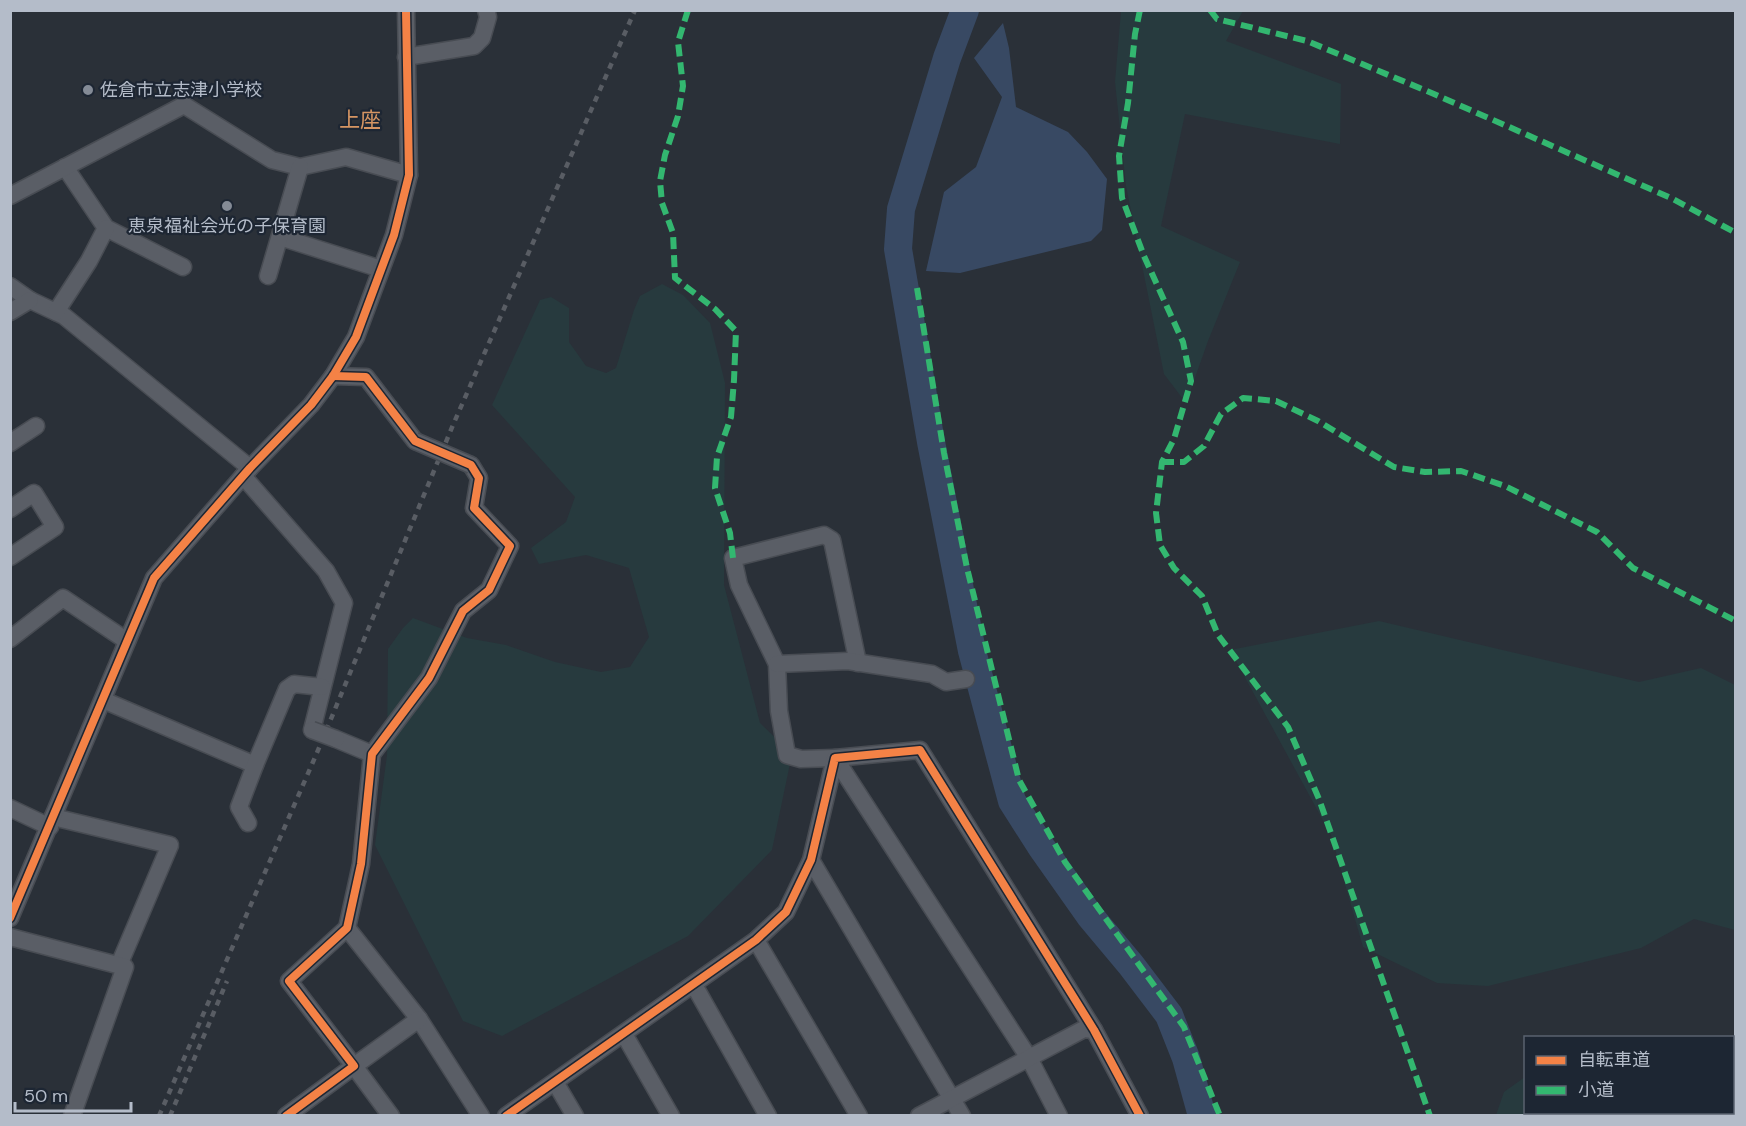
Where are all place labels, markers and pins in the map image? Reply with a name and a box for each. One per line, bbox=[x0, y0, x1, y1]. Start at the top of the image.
place label: 佐倉市立志津小学校 bbox=[100, 78, 262, 102]
marker: 佐倉市立志津小学校 bbox=[81, 83, 95, 97]
marker: 恵泉福祉会光の子保育園 bbox=[220, 199, 234, 213]
place label: 恵泉福祉会光の子保育園 bbox=[128, 214, 326, 238]

